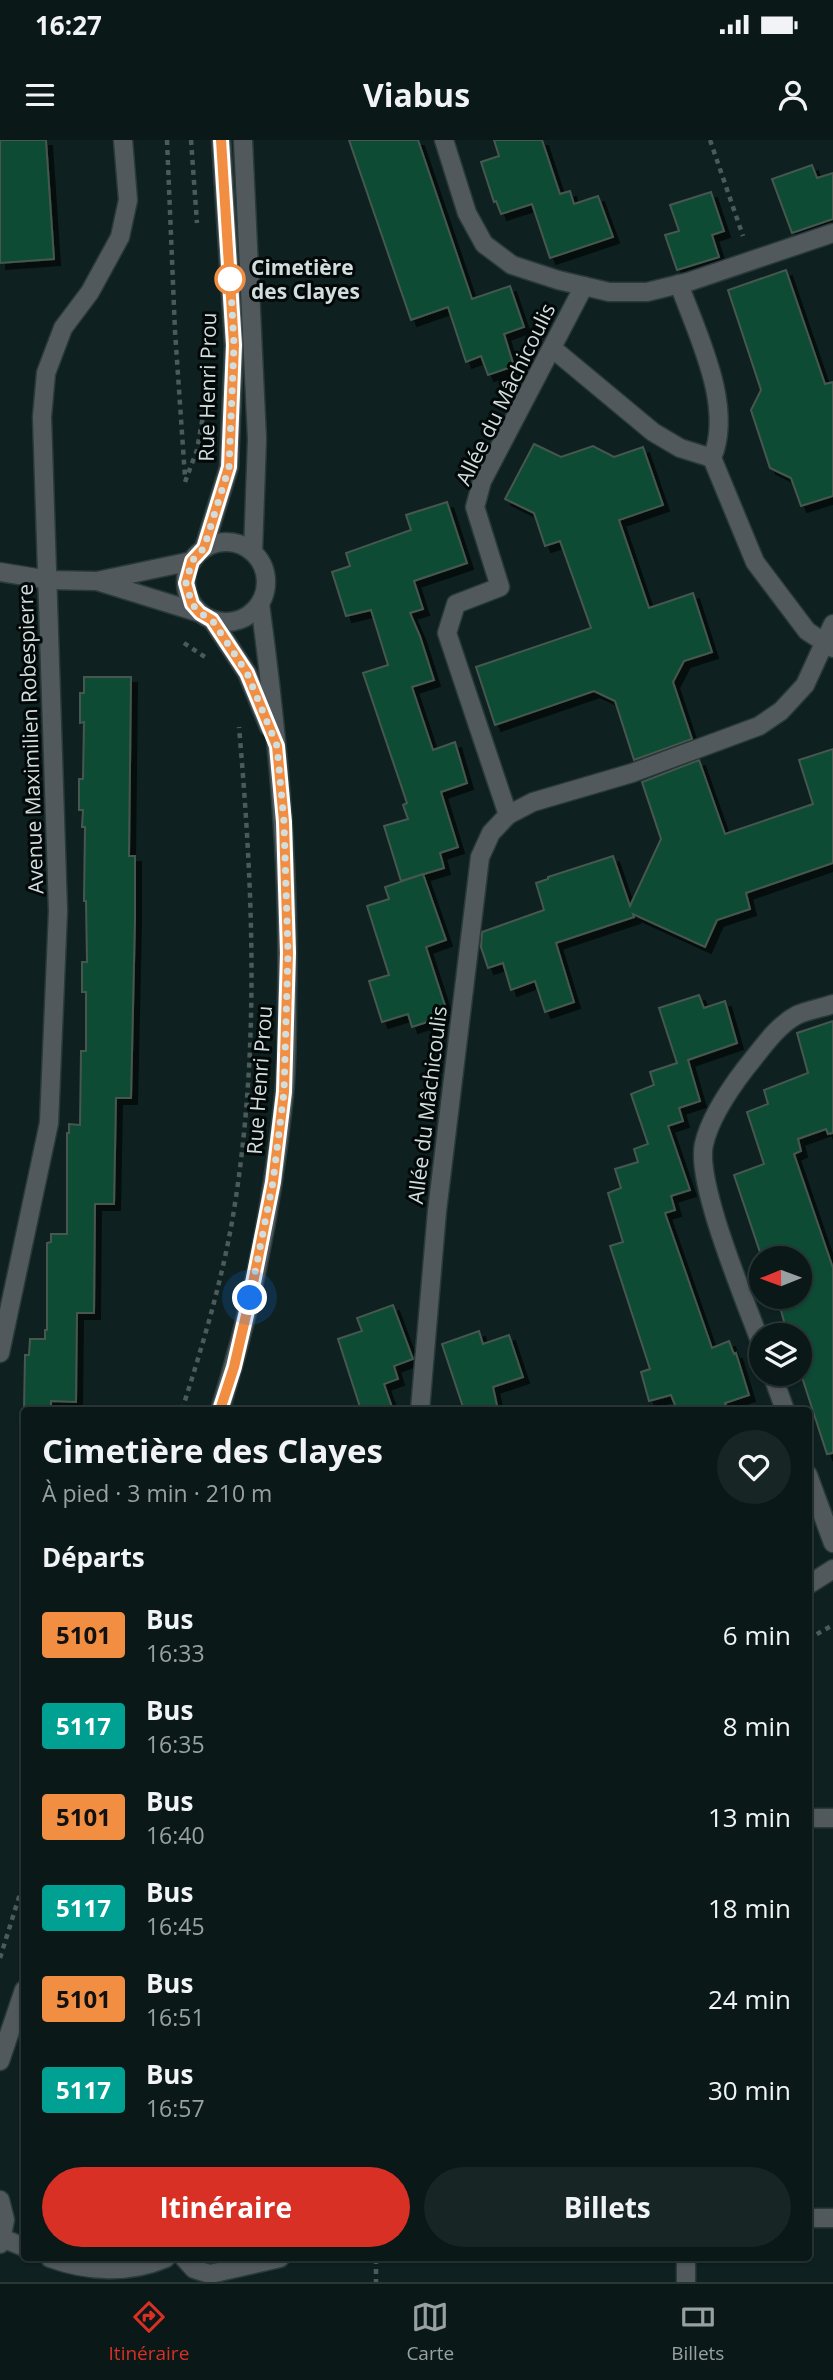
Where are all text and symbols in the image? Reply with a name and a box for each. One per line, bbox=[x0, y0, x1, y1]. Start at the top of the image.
text: 16:27 bbox=[35, 7, 102, 43]
text: Viabus bbox=[363, 73, 470, 116]
icon: menu bbox=[21, 76, 59, 114]
icon: person bbox=[774, 76, 812, 114]
place label: Cimetière des Clayes bbox=[251, 253, 360, 305]
marker: Cimetière des Clayes bbox=[215, 264, 245, 294]
street label: Allée du Mâchicoulis bbox=[449, 298, 561, 490]
street label: Rue Henri Prou bbox=[192, 312, 222, 462]
street label: Avenue Maximilien Robespierre bbox=[11, 584, 49, 894]
street label: Allée du Mâchicoulis bbox=[401, 1004, 453, 1206]
street label: Rue Henri Prou bbox=[240, 1005, 278, 1155]
north arrow bbox=[749, 1246, 812, 1309]
map controls bbox=[749, 1246, 812, 1386]
your location bbox=[232, 1280, 267, 1315]
button: layers bbox=[749, 1323, 812, 1386]
text: Cimetière des Clayes bbox=[42, 1428, 383, 1473]
button: heart bbox=[717, 1430, 791, 1504]
text: À pied · 3 min · 210 m bbox=[42, 1477, 272, 1509]
text: Départs bbox=[42, 1539, 145, 1575]
text: Bus bbox=[146, 1601, 193, 1637]
text: 6 min bbox=[723, 1617, 791, 1653]
text: 5101 bbox=[56, 1618, 111, 1651]
text: 16:33 bbox=[146, 1637, 205, 1669]
text: Bus bbox=[146, 1692, 193, 1728]
text: 8 min bbox=[723, 1708, 791, 1744]
text: 5117 bbox=[56, 1709, 111, 1742]
text: 16:35 bbox=[146, 1728, 205, 1760]
text: Bus bbox=[146, 1783, 193, 1819]
text: 13 min bbox=[708, 1799, 791, 1835]
text: 5101 bbox=[56, 1800, 111, 1833]
text: 16:40 bbox=[146, 1819, 205, 1851]
text: Bus bbox=[146, 1874, 193, 1910]
text: 18 min bbox=[708, 1890, 791, 1926]
text: 5117 bbox=[56, 1891, 111, 1924]
text: 16:45 bbox=[146, 1910, 205, 1942]
text: Bus bbox=[146, 1965, 193, 2001]
text: 24 min bbox=[708, 1981, 791, 2017]
text: 5101 bbox=[56, 1982, 111, 2015]
text: 16:51 bbox=[146, 2001, 205, 2033]
text: Bus bbox=[146, 2056, 193, 2092]
text: 30 min bbox=[708, 2072, 791, 2108]
text: 5117 bbox=[56, 2073, 111, 2106]
text: 16:57 bbox=[146, 2092, 205, 2124]
button: Itinéraire bbox=[42, 2167, 410, 2247]
button: Billets bbox=[424, 2167, 791, 2247]
tab: Itinéraire bbox=[109, 2298, 189, 2366]
tab: Carte bbox=[406, 2298, 454, 2366]
tab: Billets bbox=[671, 2298, 724, 2366]

